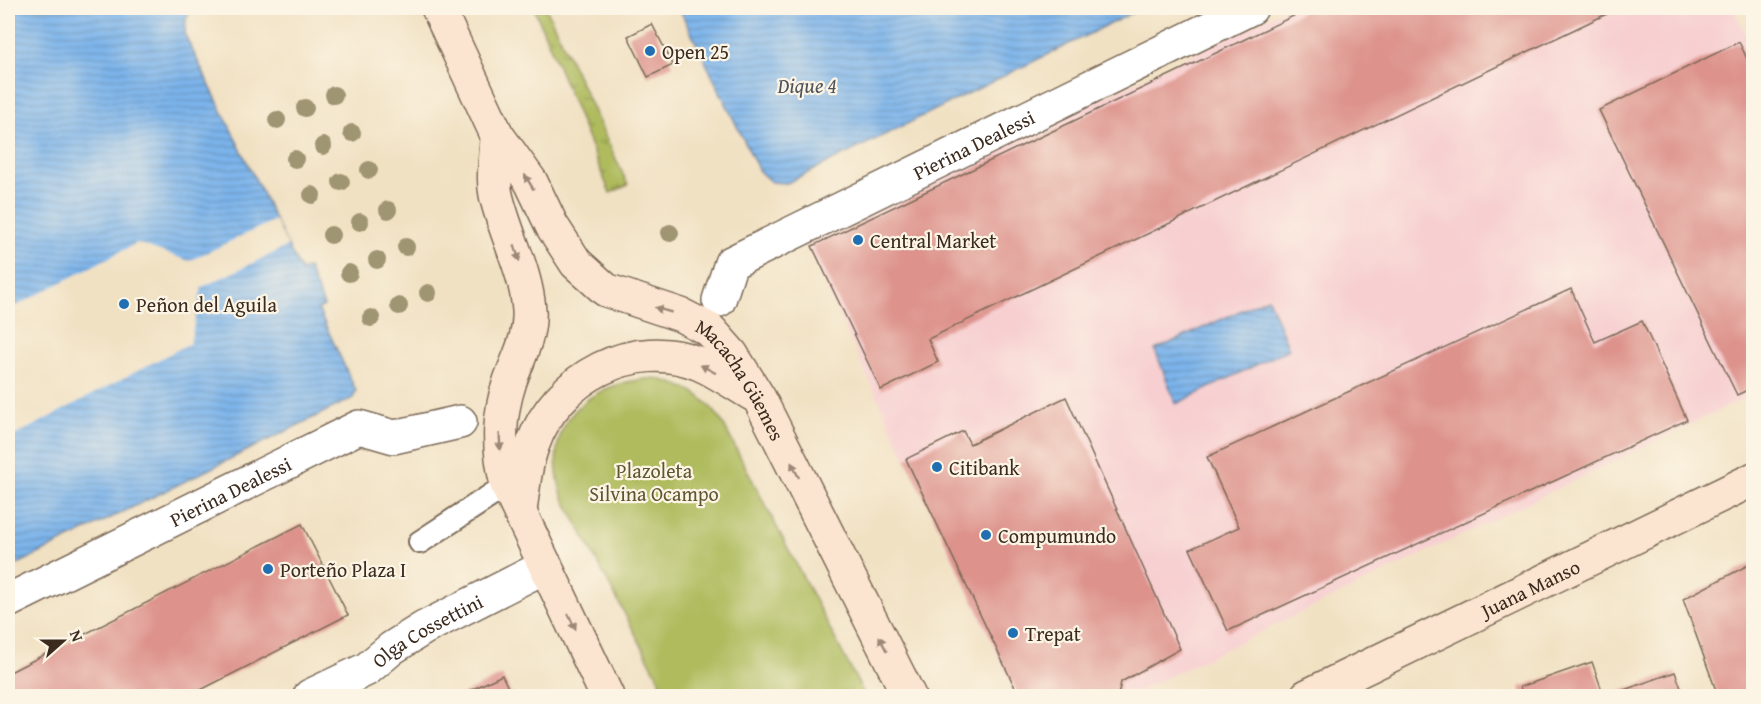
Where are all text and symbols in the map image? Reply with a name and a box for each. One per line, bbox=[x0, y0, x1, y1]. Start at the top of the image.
place label: Open 25 bbox=[662, 37, 729, 66]
marker: Open 25 bbox=[643, 44, 657, 58]
water label: Dique 4 bbox=[777, 70, 837, 101]
street label: Pierina Dealessi bbox=[908, 102, 1040, 186]
one-way arrow bbox=[524, 173, 535, 190]
place label: Central Market bbox=[870, 226, 996, 255]
marker: Central Market bbox=[851, 233, 865, 247]
one-way arrow bbox=[512, 244, 522, 262]
place label: Peñon del Aguila bbox=[136, 290, 277, 319]
marker: Peñon del Aguila bbox=[117, 297, 131, 311]
one-way arrow bbox=[654, 305, 672, 314]
street label: Macacha Güemes bbox=[691, 311, 793, 445]
one-way arrow bbox=[700, 364, 717, 374]
one-way arrow bbox=[495, 433, 504, 452]
street label: Pierina Dealessi bbox=[164, 448, 296, 533]
place label: Citibank bbox=[949, 453, 1020, 482]
park label: Plazoleta Silvina Ocampo bbox=[589, 456, 719, 508]
marker: Citibank bbox=[930, 460, 944, 474]
one-way arrow bbox=[791, 461, 801, 479]
place label: Compumundo bbox=[998, 521, 1116, 550]
marker: Compumundo bbox=[979, 528, 993, 542]
street label: Juana Manso bbox=[1473, 551, 1585, 625]
place label: Porteño Plaza I bbox=[280, 555, 406, 584]
marker: Porteño Plaza I bbox=[261, 562, 275, 576]
street label: Olga Cossettini bbox=[365, 586, 488, 674]
north arrow bbox=[33, 611, 93, 671]
one-way arrow bbox=[567, 613, 577, 631]
place label: Trepat bbox=[1025, 619, 1081, 648]
text: N bbox=[64, 626, 90, 645]
marker: Trepat bbox=[1006, 626, 1020, 640]
one-way arrow bbox=[878, 636, 888, 653]

